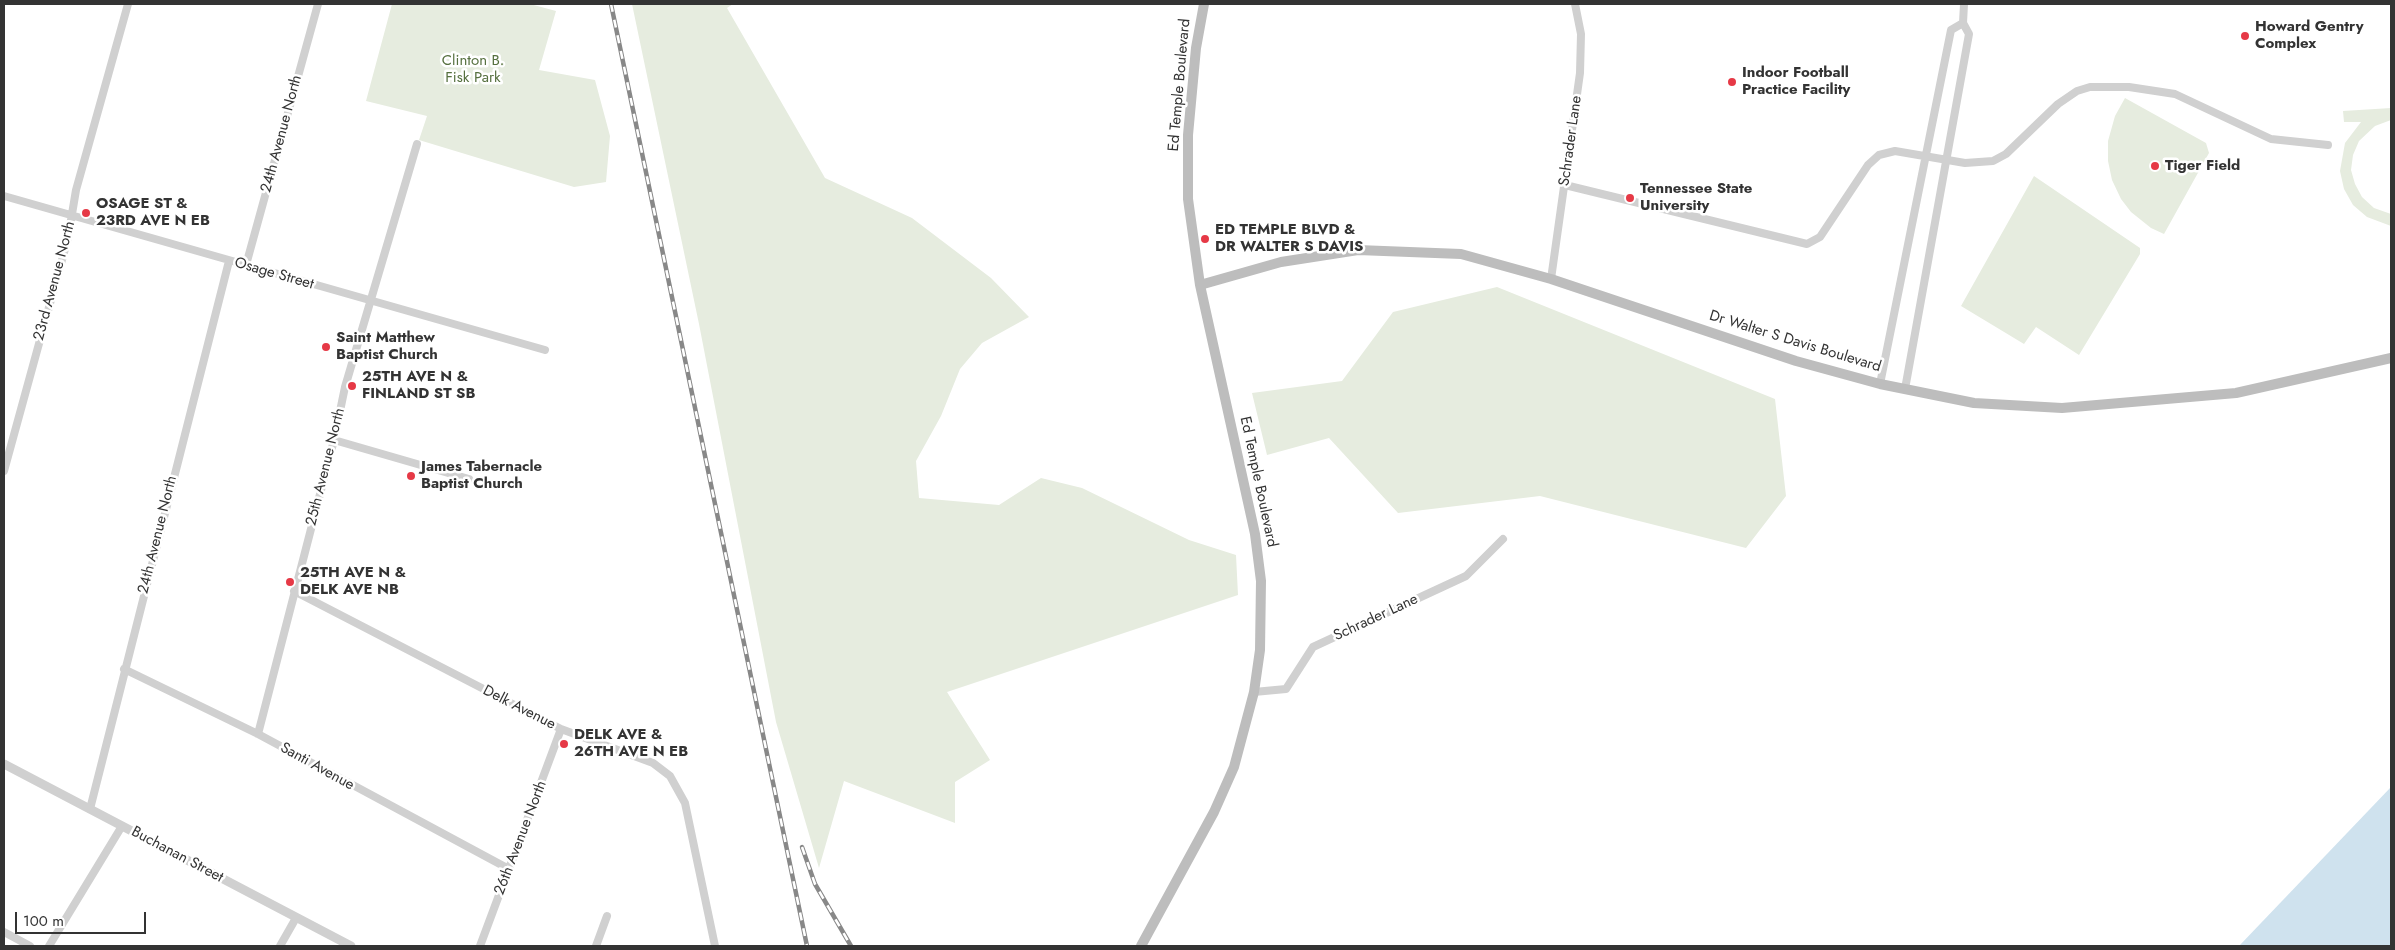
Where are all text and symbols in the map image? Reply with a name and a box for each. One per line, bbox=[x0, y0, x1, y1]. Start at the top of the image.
street label: Ed Temple Boulevard bbox=[1165, 18, 1195, 152]
place label: Howard Gentry Complex bbox=[2255, 18, 2363, 53]
marker: Howard Gentry Complex bbox=[2239, 30, 2251, 42]
park label: Clinton B. Fisk Park bbox=[442, 52, 504, 87]
place label: Indoor Football Practice Facility bbox=[1742, 64, 1850, 99]
street label: 24th Avenue North bbox=[258, 73, 306, 195]
marker: Indoor Football Practice Facility bbox=[1726, 76, 1738, 88]
street label: Schrader Lane bbox=[1556, 95, 1586, 187]
place label: Tiger Field bbox=[2165, 157, 2240, 175]
marker: Tiger Field bbox=[2149, 160, 2161, 172]
place label: Tennessee State University bbox=[1640, 180, 1752, 215]
marker: Tennessee State University bbox=[1624, 192, 1636, 204]
place label: OSAGE ST & 23RD AVE N EB bbox=[96, 195, 210, 230]
marker: OSAGE ST & 23RD AVE N EB bbox=[80, 207, 92, 219]
street label: 23rd Avenue North bbox=[30, 219, 80, 343]
place label: ED TEMPLE BLVD & DR WALTER S DAVIS bbox=[1215, 221, 1363, 256]
marker: ED TEMPLE BLVD & DR WALTER S DAVIS bbox=[1199, 233, 1211, 245]
street label: Osage Street bbox=[232, 254, 316, 294]
street label: Dr Walter S Davis Boulevard bbox=[1707, 307, 1883, 377]
place label: Saint Matthew Baptist Church bbox=[336, 329, 438, 364]
marker: Saint Matthew Baptist Church bbox=[320, 341, 332, 353]
place label: 25TH AVE N & FINLAND ST SB bbox=[362, 368, 475, 403]
marker: 25TH AVE N & FINLAND ST SB bbox=[346, 380, 358, 392]
street label: 25th Avenue North bbox=[303, 406, 349, 528]
street label: Ed Temple Boulevard bbox=[1235, 415, 1281, 549]
place label: James Tabernacle Baptist Church bbox=[421, 458, 542, 493]
marker: James Tabernacle Baptist Church bbox=[405, 470, 417, 482]
street label: 24th Avenue North bbox=[135, 474, 181, 596]
place label: 25TH AVE N & DELK AVE NB bbox=[300, 564, 406, 599]
marker: 25TH AVE N & DELK AVE NB bbox=[284, 576, 296, 588]
street label: Schrader Lane bbox=[1331, 591, 1421, 645]
street label: Delk Avenue bbox=[480, 682, 558, 734]
place label: DELK AVE & 26TH AVE N EB bbox=[574, 726, 688, 761]
marker: DELK AVE & 26TH AVE N EB bbox=[558, 738, 570, 750]
street label: Santi Avenue bbox=[277, 739, 357, 795]
street label: 26th Avenue North bbox=[491, 778, 551, 898]
street label: Buchanan Street bbox=[128, 823, 226, 887]
scale bar bbox=[18, 902, 149, 934]
text: 100 m bbox=[23, 910, 64, 932]

